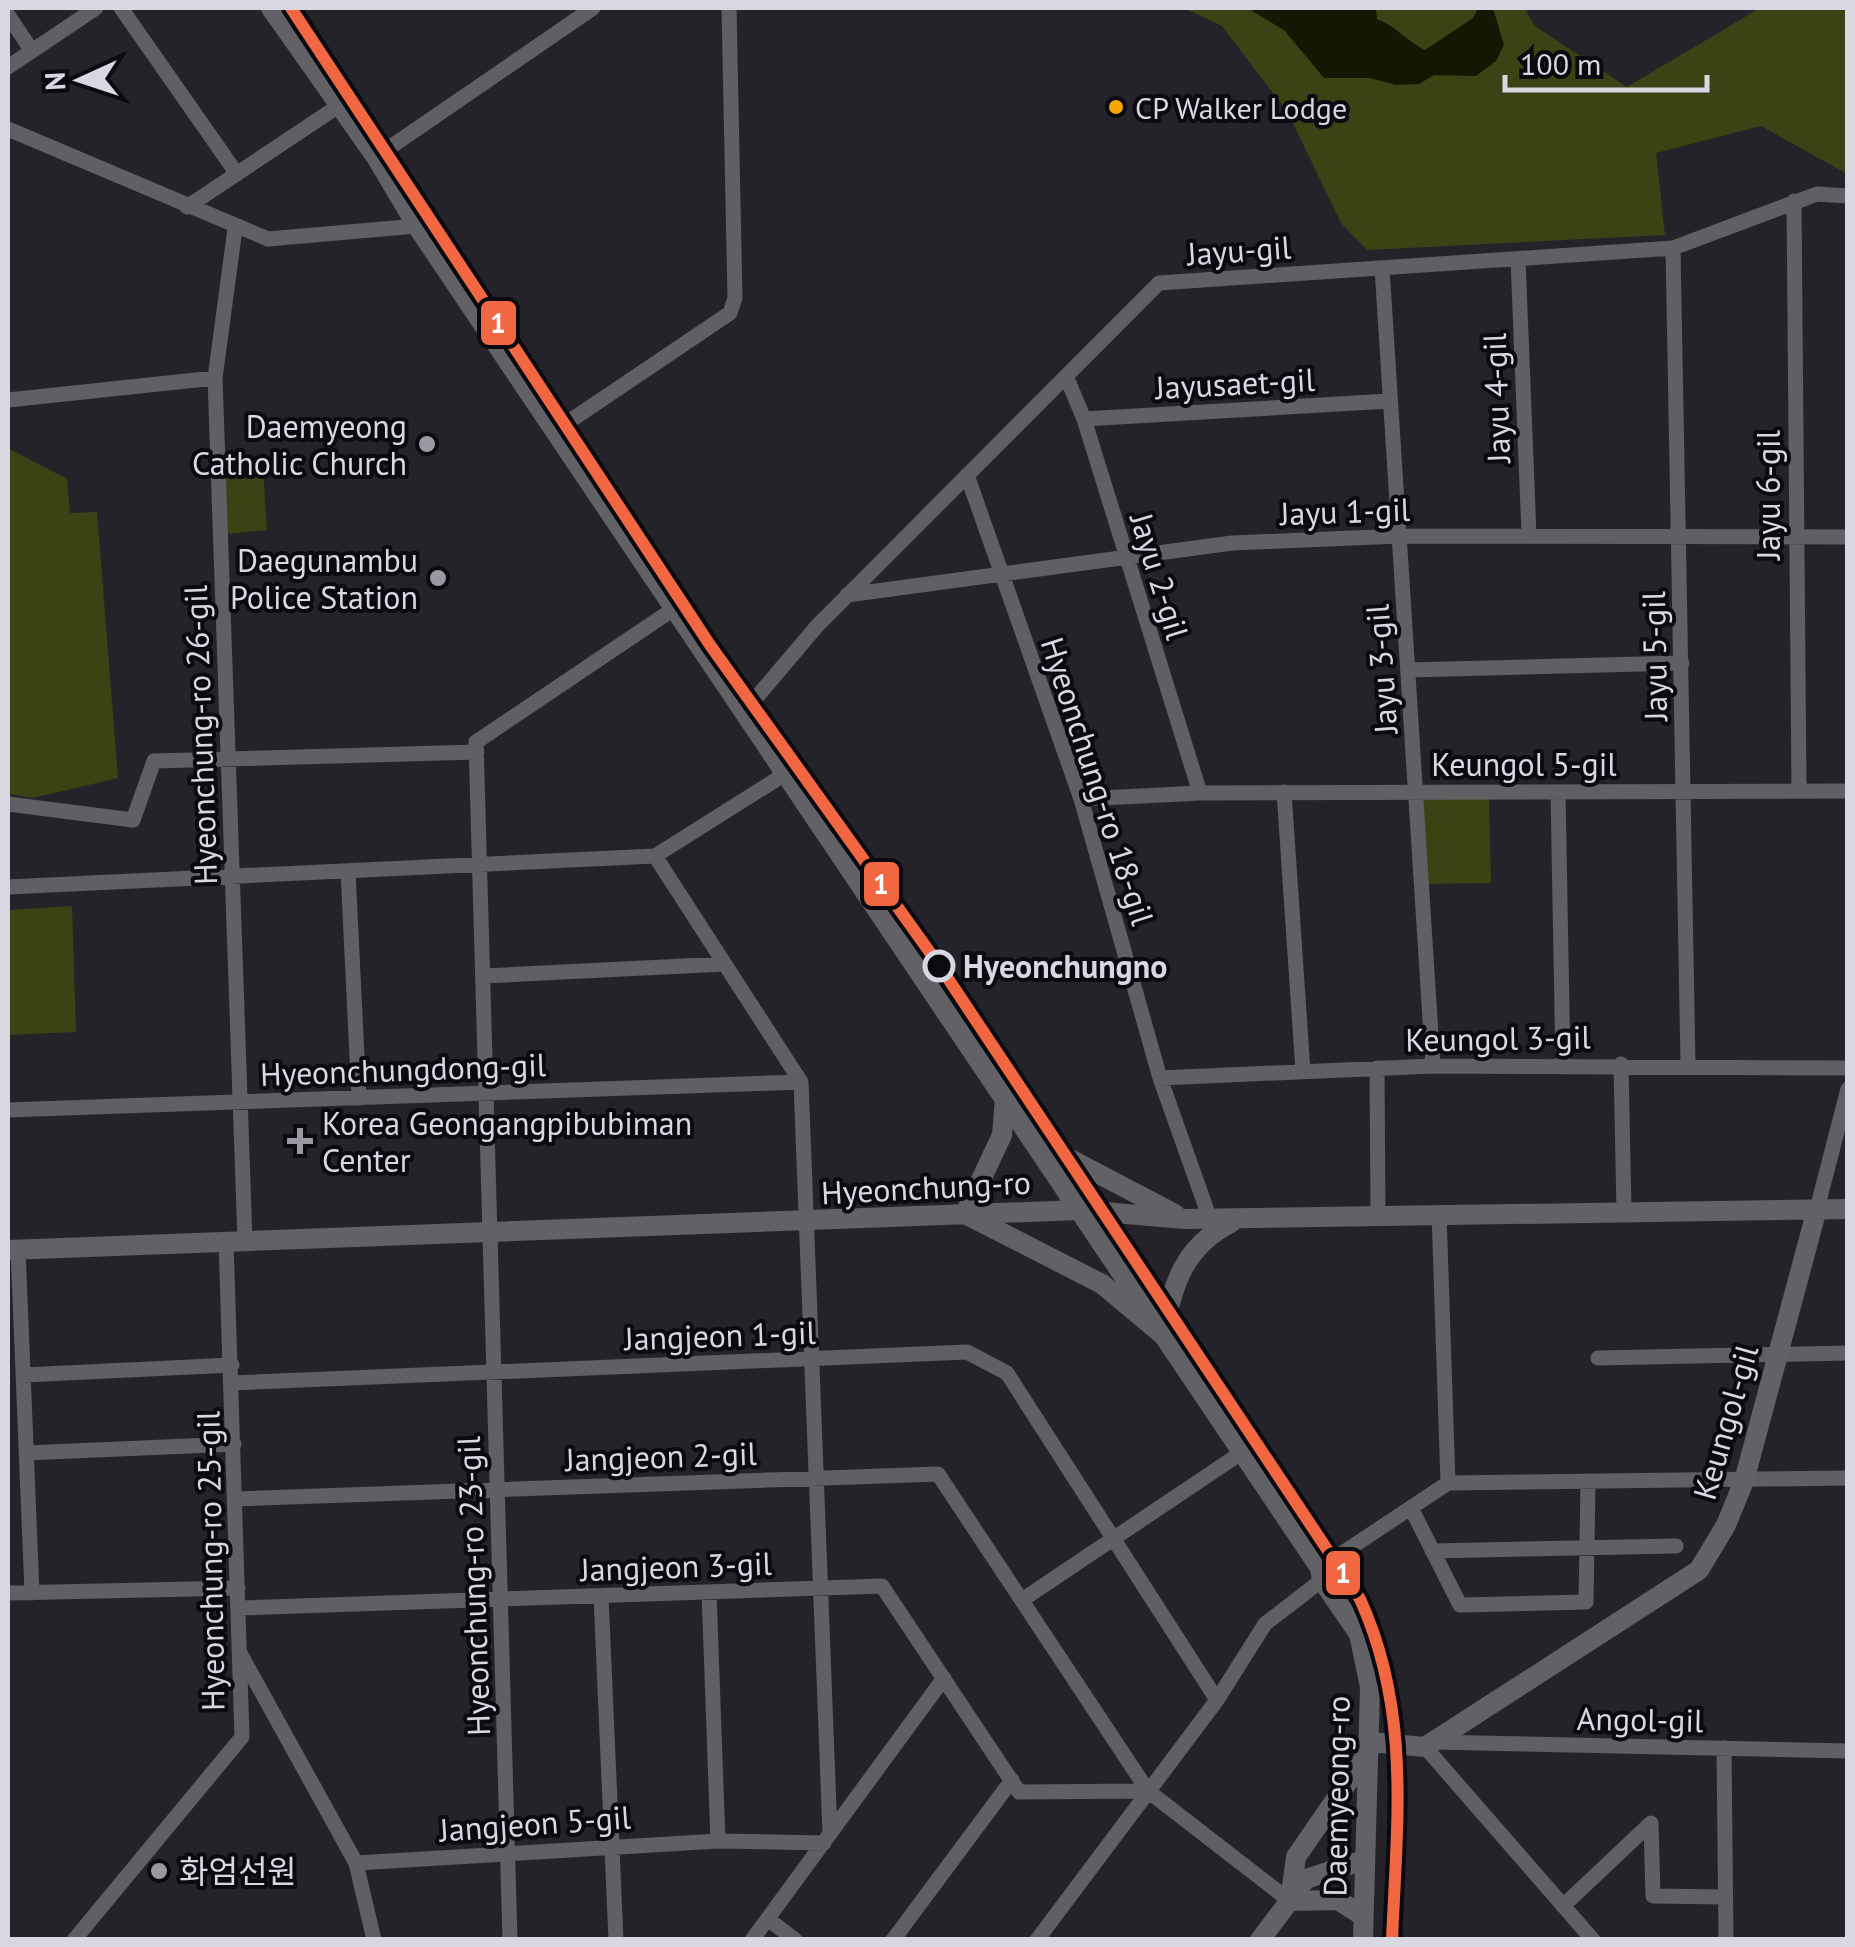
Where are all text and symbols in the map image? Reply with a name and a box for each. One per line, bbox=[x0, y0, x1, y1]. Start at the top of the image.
north arrow bbox=[30, 30, 130, 130]
scale bar bbox=[1505, 30, 1708, 92]
text: 100 m bbox=[1520, 44, 1601, 83]
text: N bbox=[36, 71, 73, 91]
place label: CP Walker Lodge bbox=[1135, 88, 1347, 127]
marker: CP Walker Lodge bbox=[1106, 97, 1126, 117]
street label: Jayu-gil bbox=[1184, 225, 1293, 275]
line badge: 1 bbox=[479, 299, 518, 347]
text: 1 bbox=[490, 304, 506, 341]
street label: Jayu 4-gil bbox=[1473, 332, 1519, 466]
street label: Jayusaet-gil bbox=[1152, 358, 1316, 408]
place label: Daemyeong Catholic Church bbox=[192, 405, 407, 484]
street label: Jayu 6-gil bbox=[1747, 429, 1789, 562]
marker: Daemyeong Catholic Church bbox=[416, 433, 438, 455]
street label: Jayu 1-gil bbox=[1277, 488, 1411, 534]
street label: Jayu 2-gil bbox=[1120, 506, 1199, 645]
place label: Daegunambu Police Station bbox=[230, 539, 418, 618]
marker: Daegunambu Police Station bbox=[427, 567, 449, 589]
street label: Hyeonchung-ro 26-gil bbox=[174, 584, 226, 886]
street label: Jayu 5-gil bbox=[1632, 590, 1676, 723]
street label: Jayu 3-gil bbox=[1355, 602, 1407, 737]
street label: Hyeonchung-ro 18-gil bbox=[1032, 632, 1165, 931]
street label: Keungol 5-gil bbox=[1431, 743, 1617, 785]
line badge: 1 bbox=[862, 860, 901, 908]
text: 1 bbox=[873, 865, 889, 902]
place label: Hyeonchungno bbox=[963, 945, 1167, 987]
marker: Hyeonchungno bbox=[924, 951, 954, 981]
street label: Keungol 3-gil bbox=[1405, 1015, 1592, 1061]
street label: Hyeonchungdong-gil bbox=[259, 1043, 547, 1095]
place label: Korea Geongangpibubiman Center bbox=[322, 1102, 692, 1181]
marker: Korea Geongangpibubiman Center bbox=[287, 1128, 313, 1154]
street label: Hyeonchung-ro bbox=[820, 1161, 1032, 1213]
street label: Jangjeon 1-gil bbox=[622, 1311, 817, 1359]
street label: Keungol-gil bbox=[1683, 1339, 1767, 1504]
street label: Hyeonchung-ro 25-gil bbox=[186, 1410, 234, 1711]
street label: Jangjeon 2-gil bbox=[563, 1432, 758, 1480]
street label: Hyeonchung-ro 23-gil bbox=[447, 1435, 499, 1737]
street label: Jangjeon 3-gil bbox=[578, 1542, 773, 1590]
line badge: 1 bbox=[1324, 1549, 1362, 1597]
text: 1 bbox=[1335, 1554, 1351, 1591]
street label: Daemyeong-ro bbox=[1313, 1695, 1359, 1897]
street label: Angol-gil bbox=[1576, 1697, 1704, 1741]
street label: Jangjeon 5-gil bbox=[436, 1795, 633, 1851]
place label: 화엄선원 bbox=[179, 1850, 297, 1892]
marker: 화엄선원 bbox=[148, 1860, 170, 1882]

